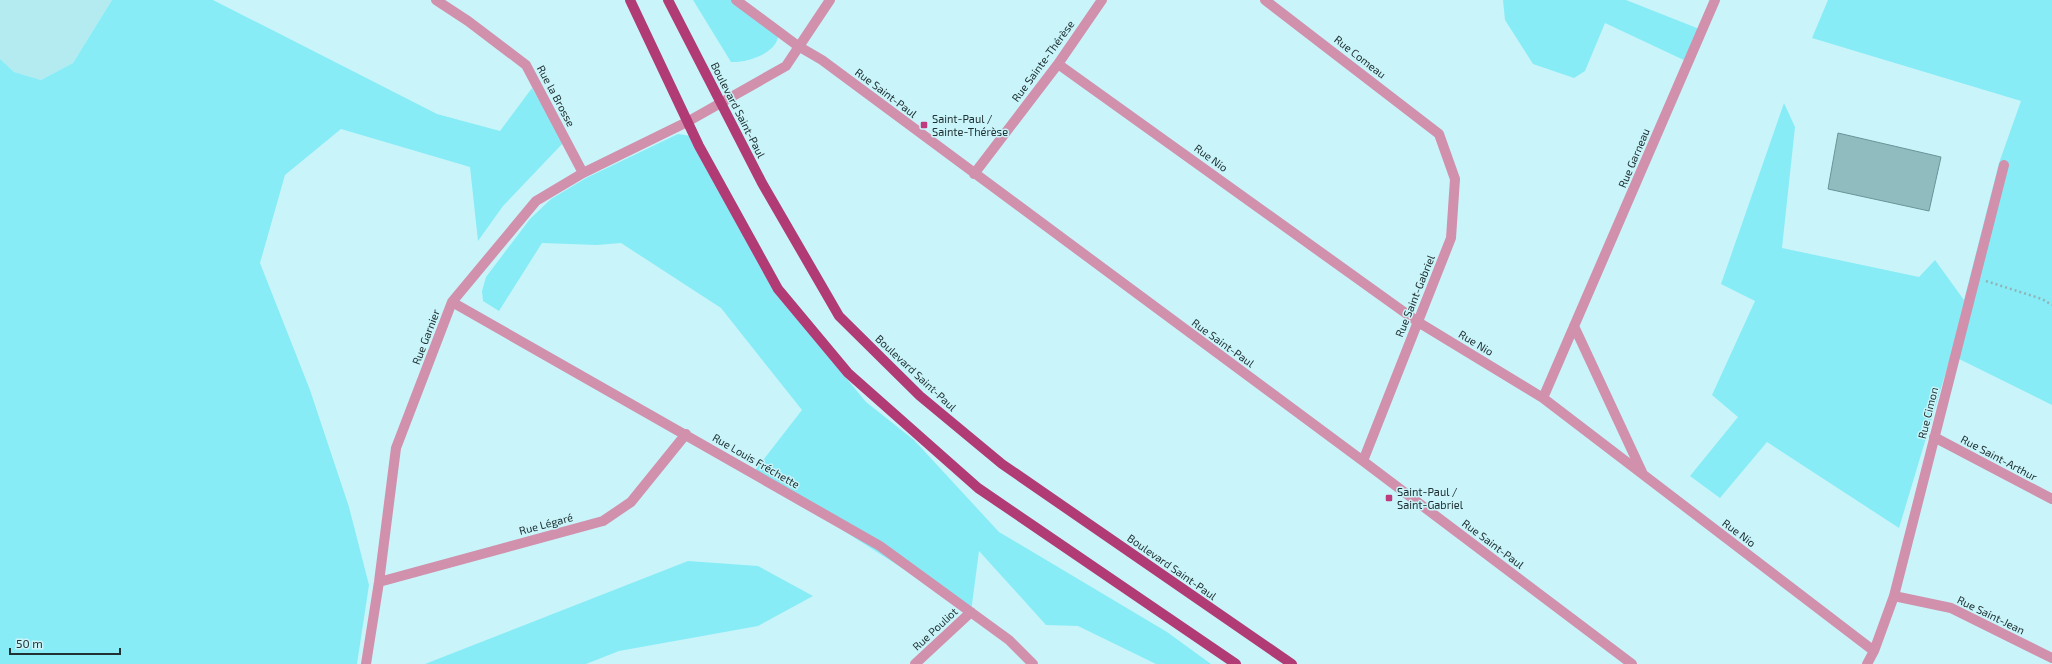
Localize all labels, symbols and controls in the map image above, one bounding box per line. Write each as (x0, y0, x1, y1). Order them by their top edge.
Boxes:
street label: Rue Sainte-Thérèse (1009, 17, 1077, 104)
street label: Rue Comeau (1332, 32, 1389, 81)
street label: Boulevard Saint-Paul (709, 60, 769, 161)
street label: Rue la Brosse (535, 63, 578, 129)
street label: Rue Saint-Paul (853, 65, 920, 120)
place label: Saint-Paul / Sainte-Thérèse (932, 112, 1008, 138)
marker: Saint-Paul / Sainte-Thérèse (919, 120, 929, 130)
street label: Rue Garneau (1615, 126, 1652, 190)
street label: Rue Nio (1192, 141, 1231, 174)
street label: Rue Saint-Gabriel (1392, 252, 1437, 339)
street label: Rue Garnier (409, 307, 442, 366)
street label: Rue Saint-Paul (1190, 316, 1258, 370)
street label: Rue Nio (1457, 327, 1496, 358)
street label: Boulevard Saint-Paul (873, 332, 960, 414)
street label: Rue Cimon (1915, 386, 1940, 440)
street label: Rue Louis Fréchette (710, 430, 802, 491)
street label: Rue Saint-Arthur (1959, 432, 2040, 483)
place label: Saint-Paul / Saint-Gabriel (1397, 485, 1464, 511)
marker: Saint-Paul / Saint-Gabriel (1384, 493, 1394, 503)
street label: Rue Légaré (517, 510, 574, 537)
street label: Rue Saint-Paul (1460, 516, 1527, 571)
street label: Rue Nio (1720, 516, 1758, 549)
street label: Boulevard Saint-Paul (1125, 531, 1220, 603)
street label: Rue Saint-Jean (1955, 593, 2027, 637)
street label: Rue Pouliot (909, 605, 960, 653)
scale bar (10, 630, 120, 656)
text: 50 m (16, 636, 43, 650)

